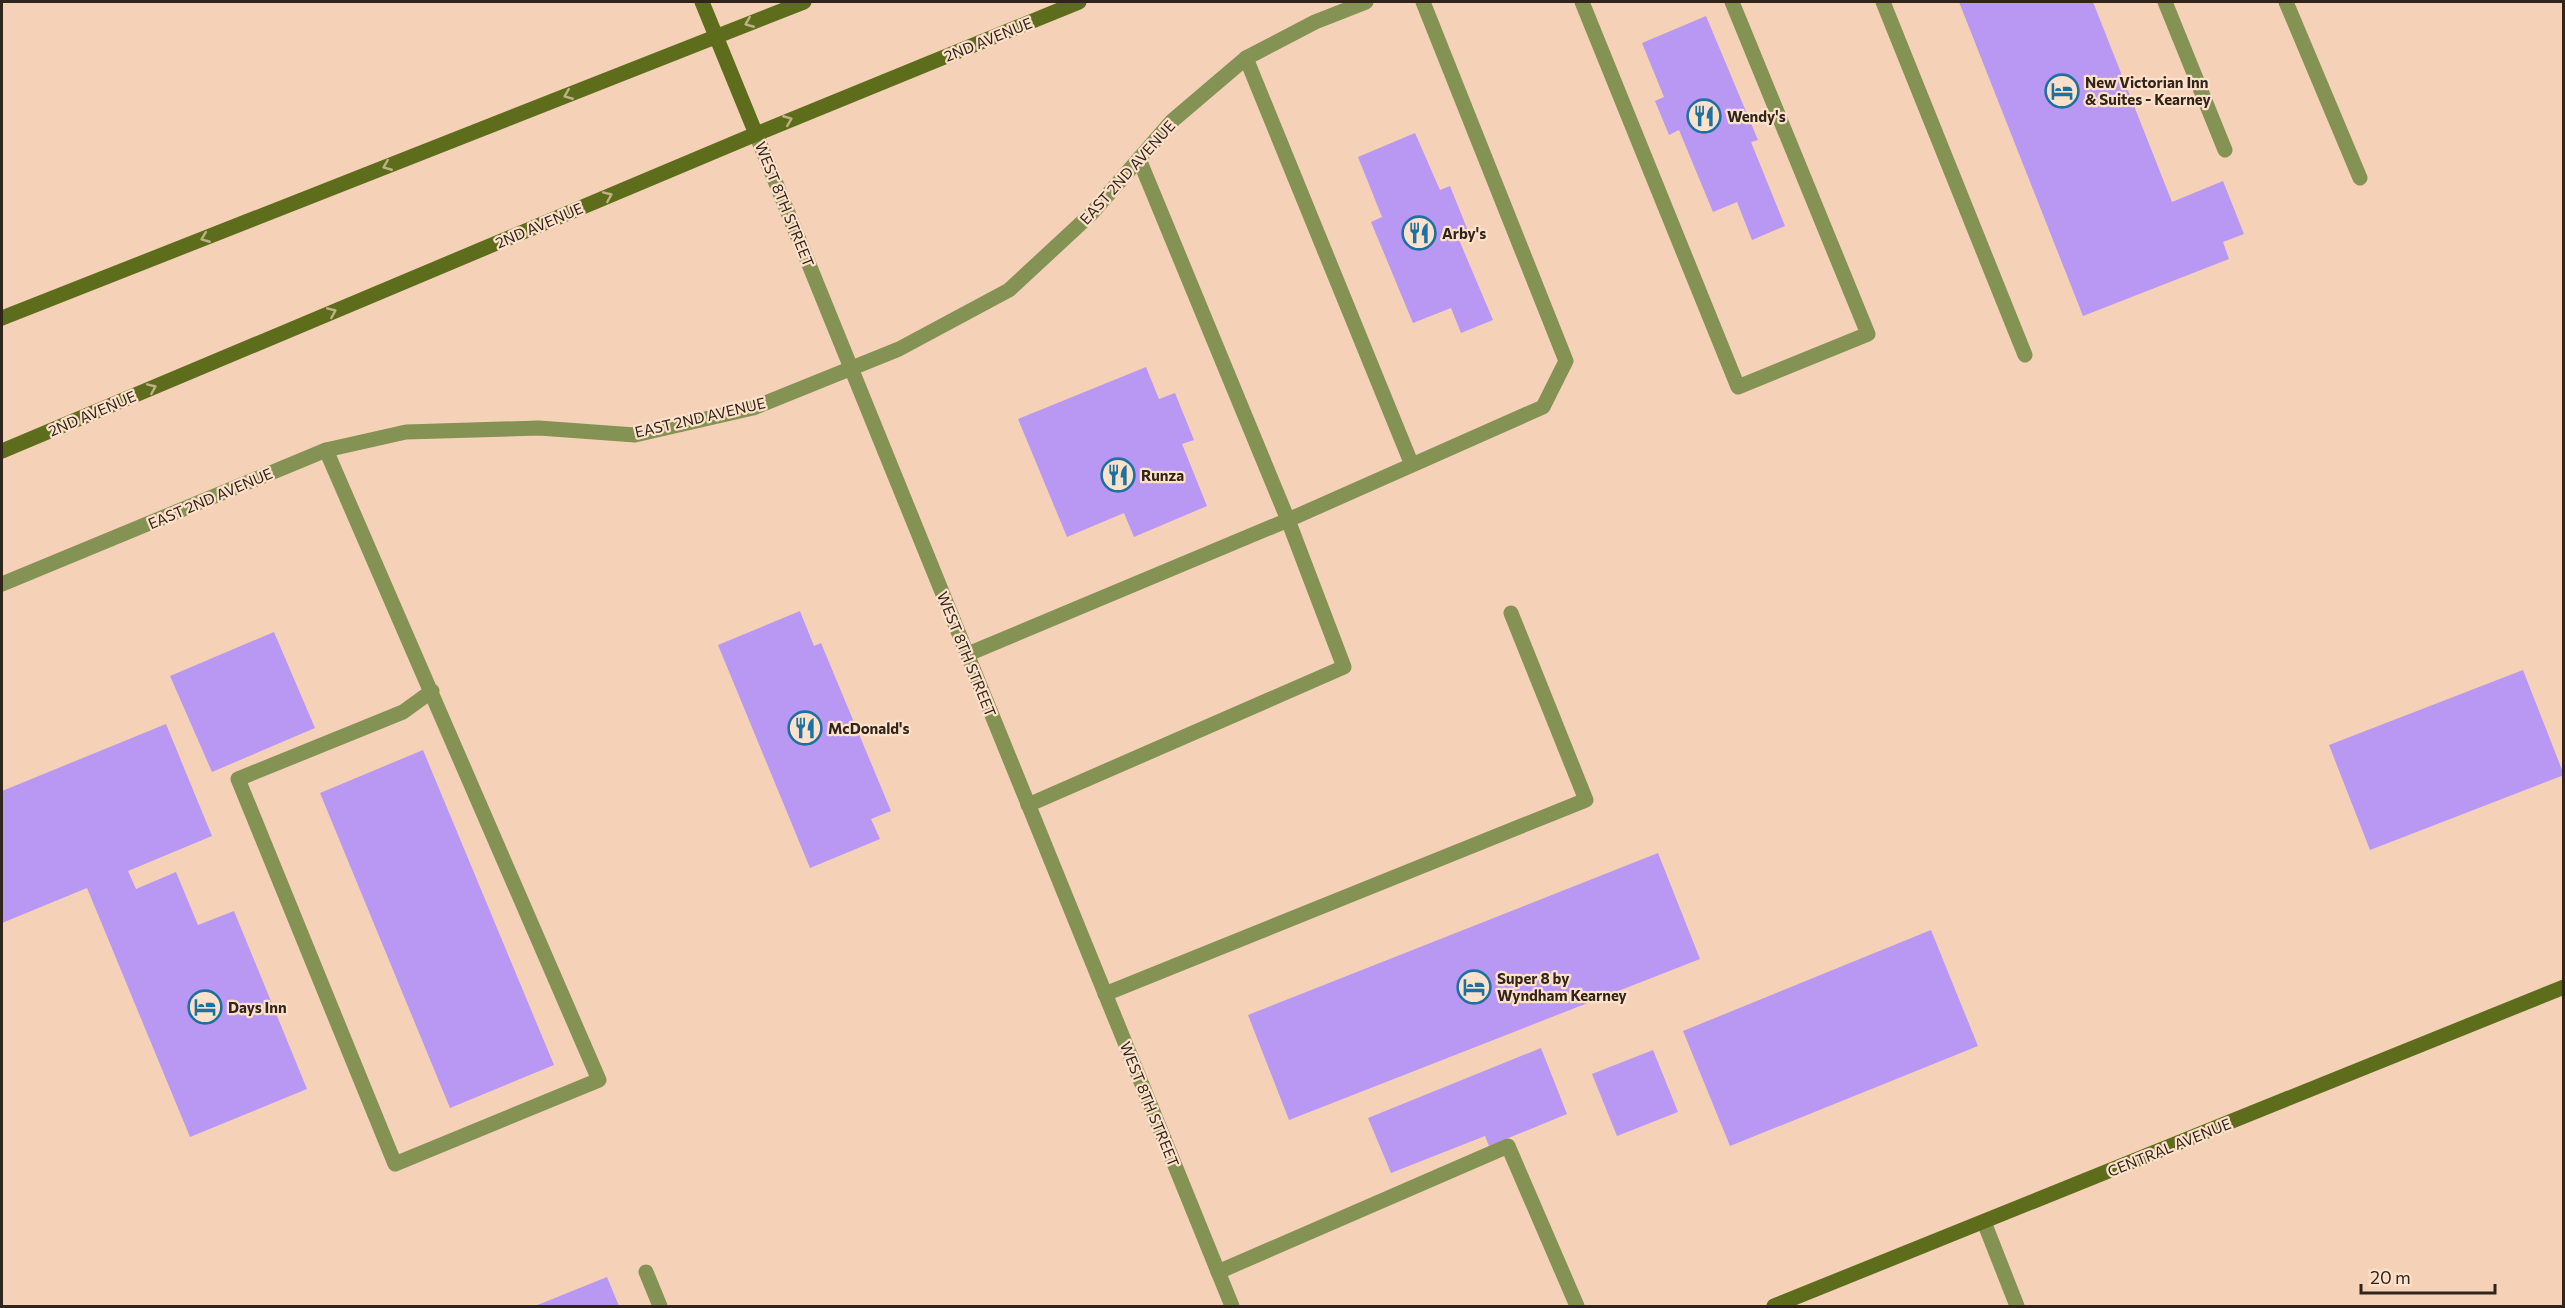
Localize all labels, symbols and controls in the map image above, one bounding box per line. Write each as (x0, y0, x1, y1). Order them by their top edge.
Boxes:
street label: 2ND AVENUE (941, 13, 1035, 65)
one-way arrow (745, 16, 756, 28)
hotel icon: New Victorian Inn & Suites - Kearney (2044, 73, 2080, 109)
place label: New Victorian Inn & Suites - Kearney (2085, 73, 2212, 108)
one-way arrow (563, 87, 574, 100)
restaurant icon: Wendy's (1686, 98, 1722, 134)
place label: Wendy's (1727, 107, 1786, 125)
one-way arrow (782, 115, 793, 127)
street label: EAST 2ND AVENUE (1076, 116, 1178, 228)
street label: WEST 8TH STREET (752, 139, 818, 270)
one-way arrow (382, 159, 393, 171)
one-way arrow (602, 191, 613, 203)
street label: 2ND AVENUE (493, 198, 585, 251)
restaurant icon: Arby's (1401, 215, 1437, 251)
place label: Arby's (1442, 224, 1486, 242)
one-way arrow (200, 230, 211, 243)
one-way arrow (326, 307, 337, 319)
one-way arrow (146, 383, 157, 395)
street label: 2ND AVENUE (46, 386, 138, 439)
street label: EAST 2ND AVENUE (633, 393, 767, 441)
restaurant icon: Runza (1100, 457, 1136, 493)
street label: EAST 2ND AVENUE (145, 464, 275, 532)
place label: Runza (1141, 466, 1184, 484)
street label: WEST 8TH STREET (934, 589, 1000, 720)
restaurant icon: McDonald's (787, 710, 823, 746)
place label: McDonald's (828, 719, 909, 737)
hotel icon: Super 8 by Wyndham Kearney (1456, 969, 1492, 1005)
place label: Super 8 by Wyndham Kearney (1497, 969, 1628, 1004)
hotel icon: Days Inn (187, 989, 223, 1025)
place label: Days Inn (228, 998, 287, 1016)
street label: WEST 8TH STREET (1117, 1039, 1183, 1170)
street label: CENTRAL AVENUE (2105, 1114, 2233, 1180)
scale bar (2361, 1257, 2494, 1295)
text: 20 m (2370, 1266, 2411, 1288)

